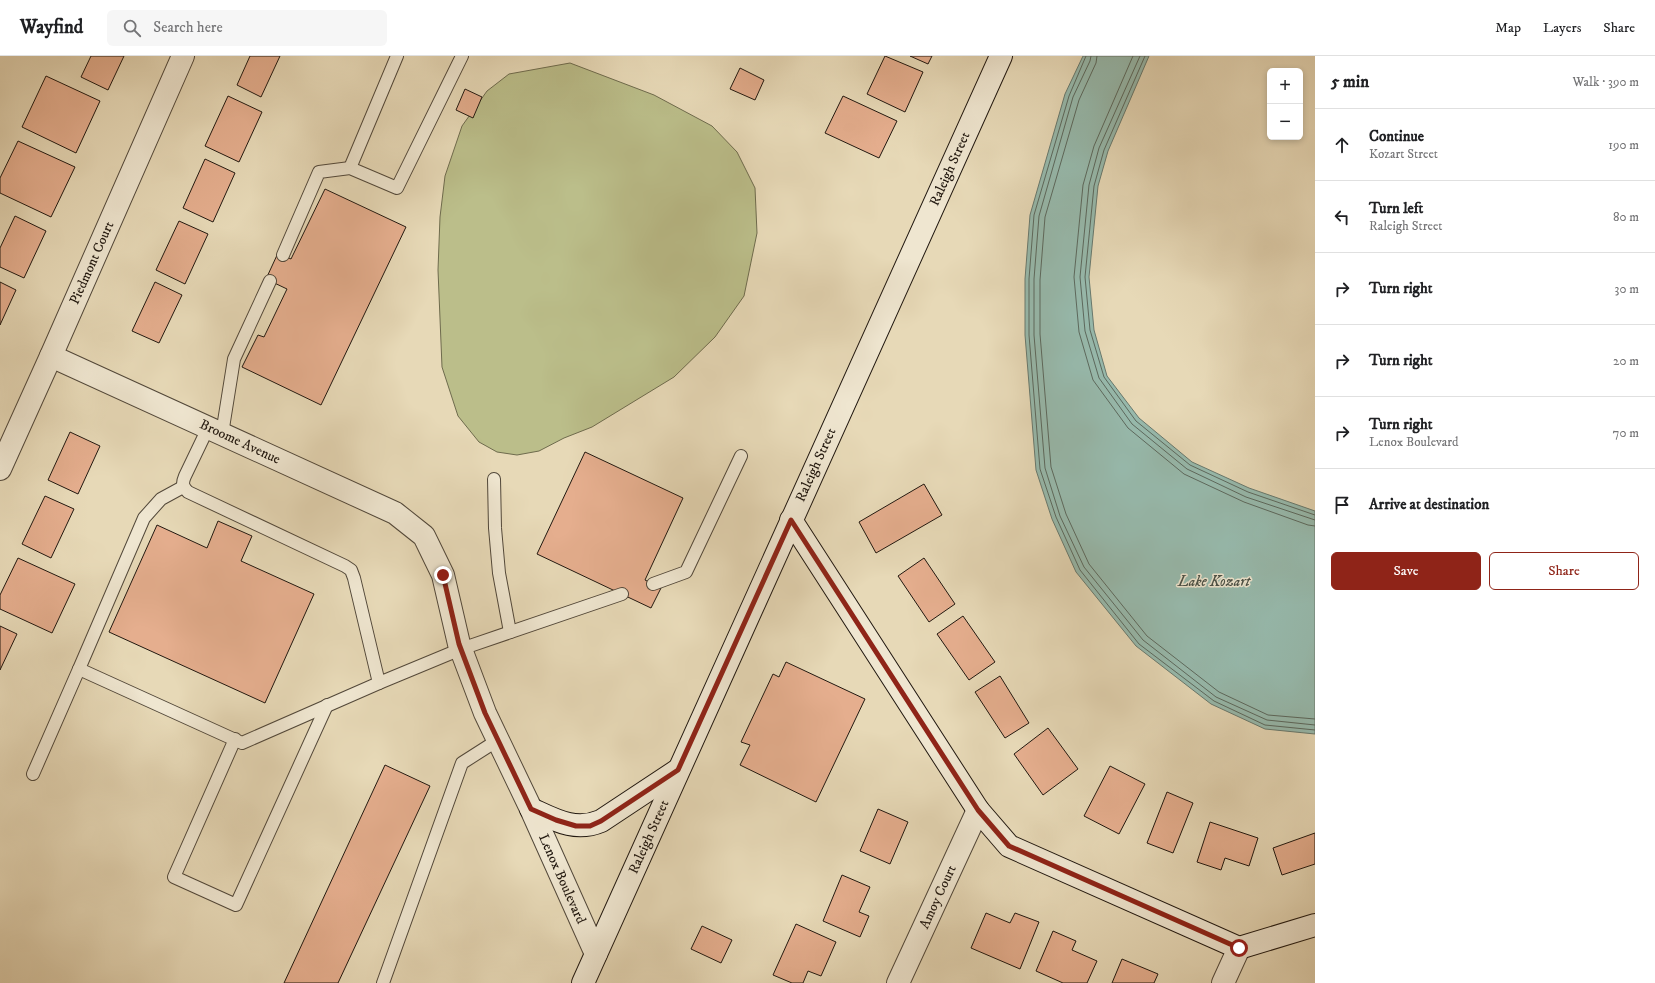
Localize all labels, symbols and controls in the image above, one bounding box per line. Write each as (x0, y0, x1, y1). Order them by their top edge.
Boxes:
search box (107, 10, 387, 46)
text: Wayfind (20, 16, 83, 39)
icon: search (121, 17, 143, 39)
text: Search here (153, 18, 223, 37)
text: Map (1495, 19, 1521, 37)
text: Layers (1543, 19, 1581, 37)
text: Share (1603, 19, 1635, 37)
map controls (1267, 68, 1303, 140)
button: + (1267, 68, 1303, 104)
text: 5 min (1331, 71, 1369, 93)
text: Walk · 390 m (1572, 74, 1639, 90)
button: − (1267, 104, 1303, 140)
text: Continue (1369, 127, 1424, 146)
street label: Raleigh Street (926, 129, 975, 209)
icon: ahead (1331, 134, 1353, 156)
text: 190 m (1608, 137, 1639, 153)
text: Kozart Street (1369, 146, 1438, 162)
text: Turn left (1369, 199, 1423, 218)
icon: left (1331, 206, 1353, 228)
text: 80 m (1613, 209, 1639, 225)
street label: Piedmont Court (66, 218, 119, 307)
text: Raleigh Street (1369, 218, 1442, 234)
icon: right (1331, 278, 1353, 300)
text: Turn right (1369, 279, 1432, 298)
text: 30 m (1615, 281, 1639, 297)
icon: right (1331, 350, 1353, 372)
text: Turn right (1369, 351, 1432, 370)
text: 20 m (1613, 353, 1639, 369)
street label: Broome Avenue (197, 415, 284, 469)
text: Turn right (1369, 415, 1432, 434)
icon: right (1331, 422, 1353, 444)
street label: Raleigh Street (792, 425, 841, 505)
text: 70 m (1613, 425, 1639, 441)
text: Lenox Boulevard (1369, 434, 1459, 450)
icon: arrive (1331, 494, 1353, 516)
text: Arrive at destination (1369, 495, 1489, 514)
button: Save (1331, 552, 1481, 590)
button: Share (1489, 552, 1639, 590)
route end (434, 566, 452, 584)
water label: Lake Kozart (1177, 572, 1252, 591)
street label: Raleigh Street (625, 797, 674, 877)
street label: Lenox Boulevard (534, 831, 590, 927)
street label: Amoy Court (915, 862, 961, 932)
route start (1230, 939, 1248, 957)

